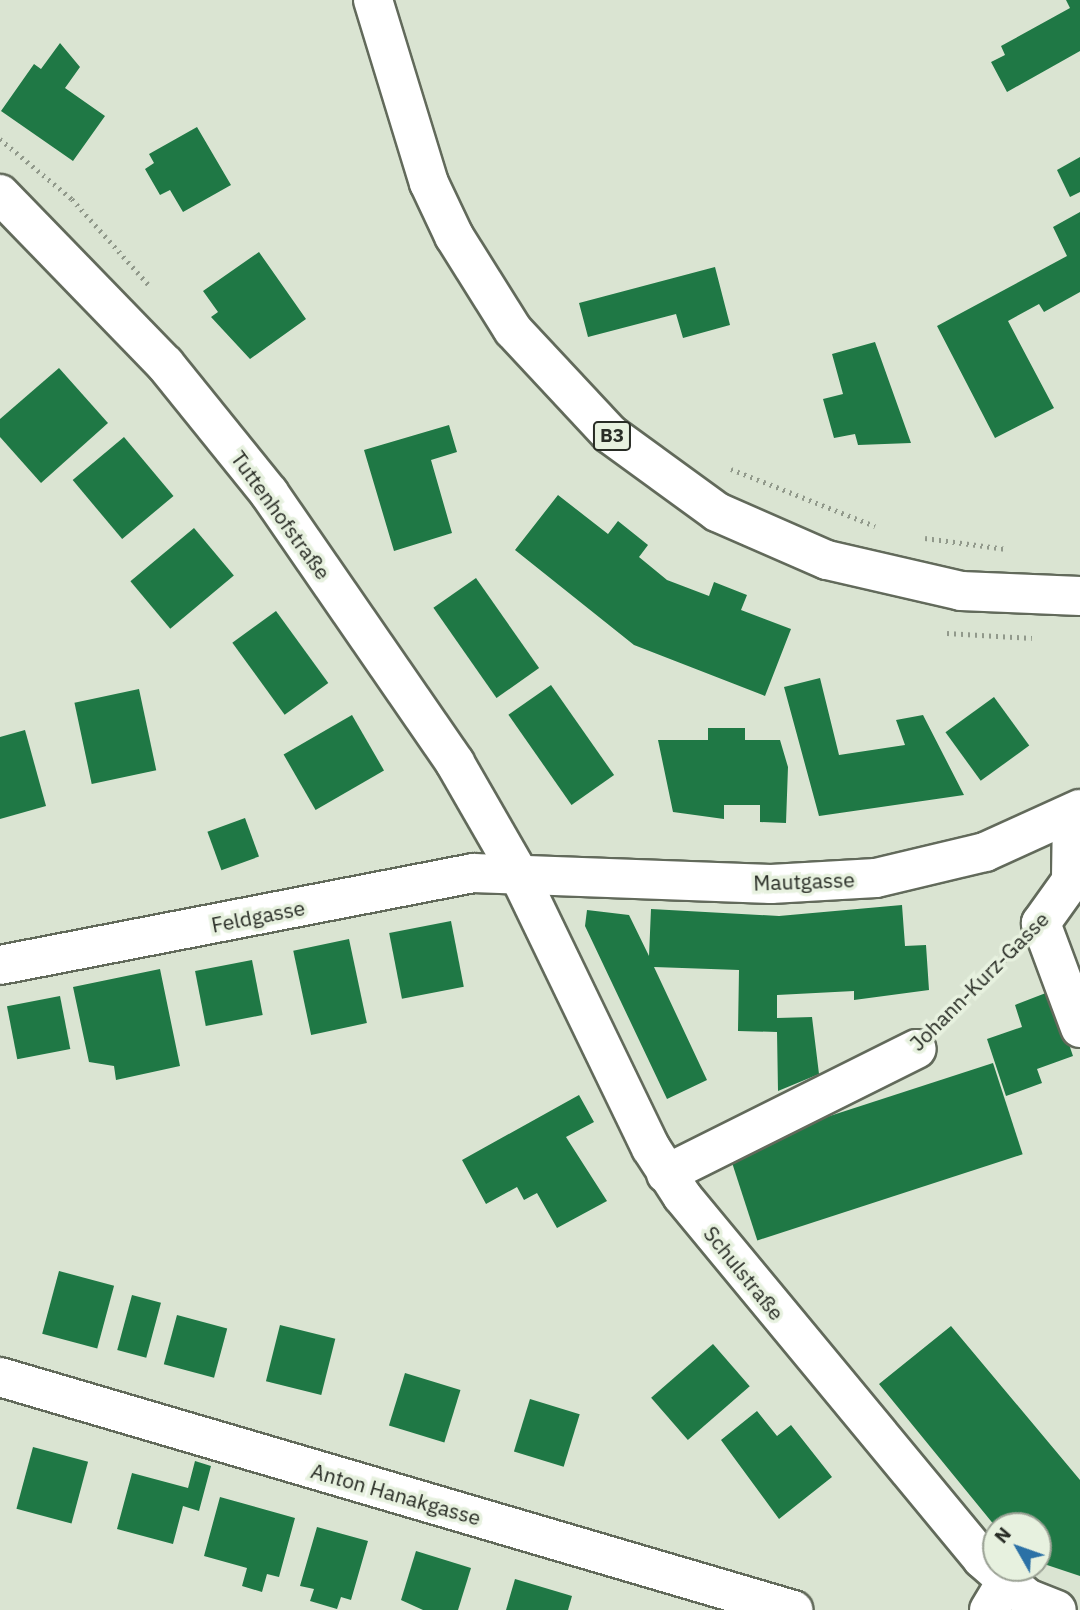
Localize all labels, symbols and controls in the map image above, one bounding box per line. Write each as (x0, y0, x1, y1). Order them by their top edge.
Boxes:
road number: B3 (593, 420, 631, 452)
street label: Tuttenhofstraße (226, 446, 336, 584)
street label: Mautgasse (753, 867, 855, 895)
street label: Feldgasse (209, 895, 307, 937)
street label: Johann-Kurz-Gasse (904, 906, 1054, 1056)
street label: Schulstraße (698, 1221, 790, 1325)
street label: Anton Hanakgasse (308, 1458, 484, 1530)
north arrow (982, 1512, 1052, 1582)
text: N (989, 1522, 1016, 1548)

